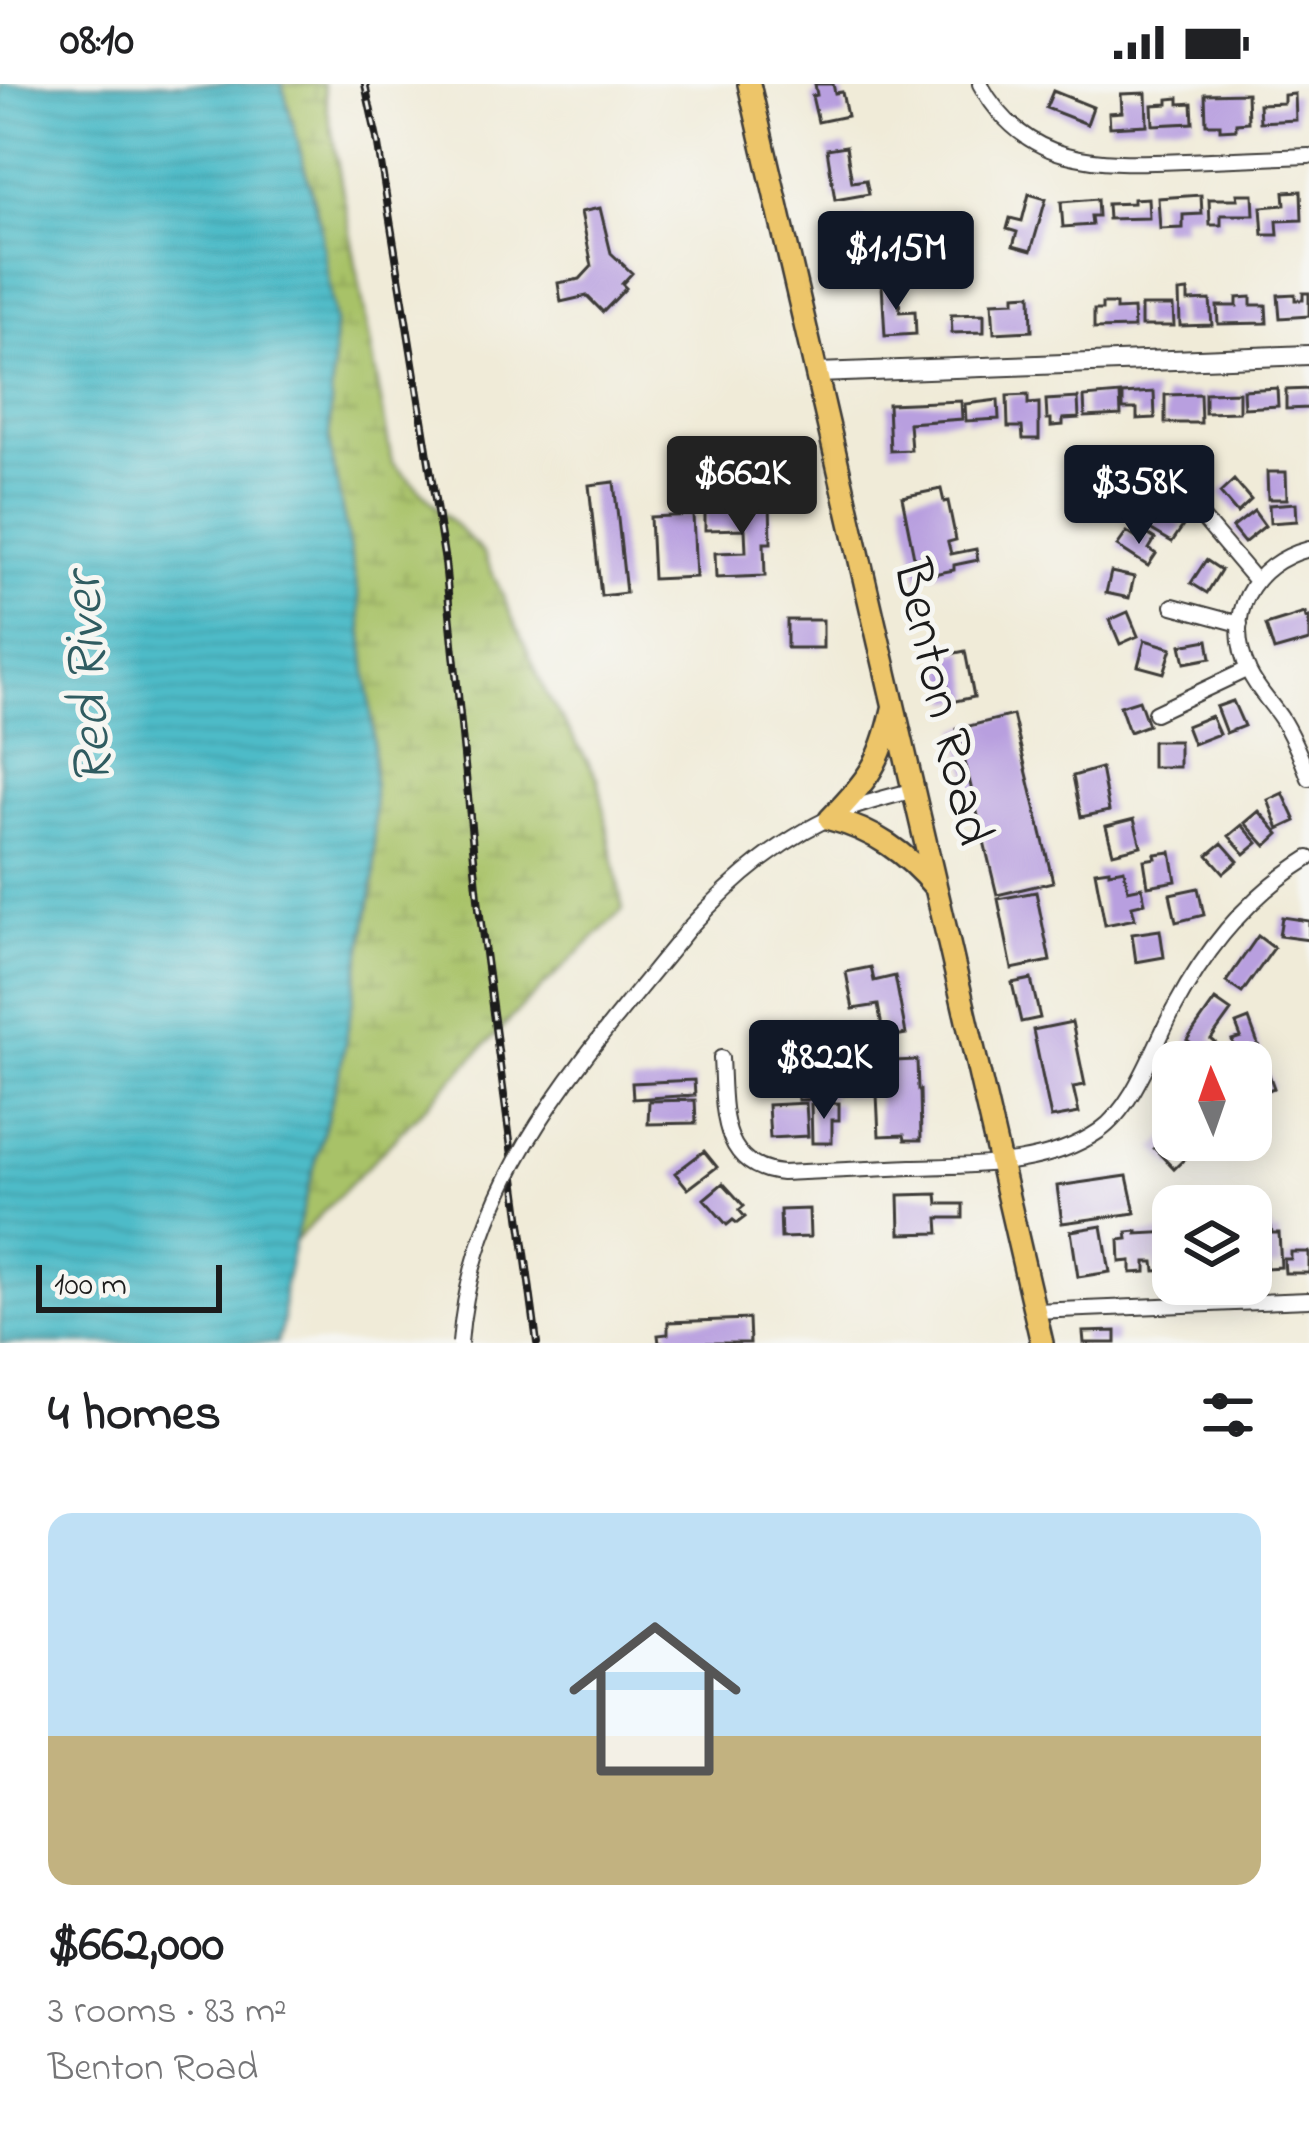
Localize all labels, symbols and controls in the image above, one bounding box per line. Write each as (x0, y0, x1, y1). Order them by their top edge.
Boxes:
text: 08:10 (60, 9, 134, 75)
pin: $1.15M (798, 211, 994, 313)
text: $1.15M (845, 221, 947, 278)
pin: $662K (658, 436, 826, 538)
pin: $358K (1055, 445, 1223, 547)
text: $662K (694, 446, 790, 503)
text: $358K (1091, 455, 1187, 512)
street label: Benton Road (869, 551, 1011, 854)
water label: Red River (44, 565, 138, 787)
pin: $822K (740, 1020, 908, 1122)
text: $822K (776, 1030, 872, 1087)
north arrow (1152, 1041, 1272, 1161)
map controls (1152, 1041, 1272, 1305)
button: layers (1152, 1185, 1272, 1305)
scale bar (36, 1259, 222, 1312)
text: 100 m (54, 1262, 127, 1310)
text: 4 homes (48, 1378, 221, 1453)
icon: filters (1195, 1382, 1261, 1448)
icon: home (547, 1591, 763, 1807)
text: $662,000 (48, 1909, 224, 1984)
text: 3 rooms · 83 m² (48, 1984, 287, 2041)
text: Benton Road (48, 2041, 258, 2098)

